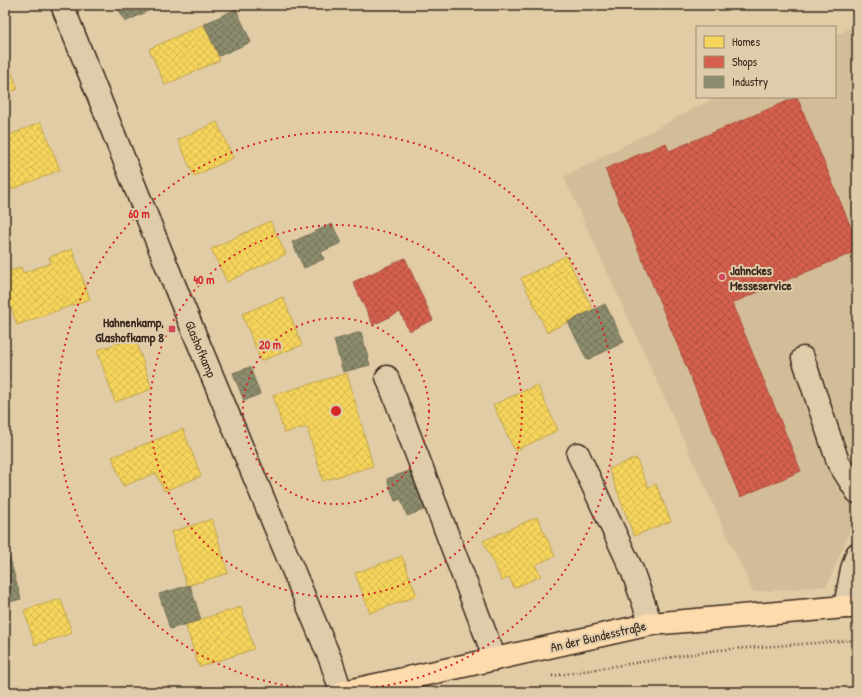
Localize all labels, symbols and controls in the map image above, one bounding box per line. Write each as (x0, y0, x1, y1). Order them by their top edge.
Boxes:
legend (696, 26, 836, 98)
text: Homes (732, 33, 760, 50)
text: Shops (732, 53, 758, 70)
text: Industry (732, 73, 768, 90)
text: 60 m (128, 205, 150, 222)
place label: Jahnckes Messeservice (730, 261, 792, 294)
text: 40 m (194, 271, 214, 288)
marker: Jahnckes Messeservice (717, 272, 727, 282)
place label: Hahnenkamp, Glashofkamp 8 (95, 313, 164, 347)
street label: Glashofkamp (181, 318, 221, 381)
marker: Hahnenkamp, Glashofkamp 8 (167, 324, 177, 334)
text: 20 m (259, 336, 281, 353)
centre of rings (329, 404, 343, 418)
street label: An der Bundesstraße (548, 616, 648, 656)

